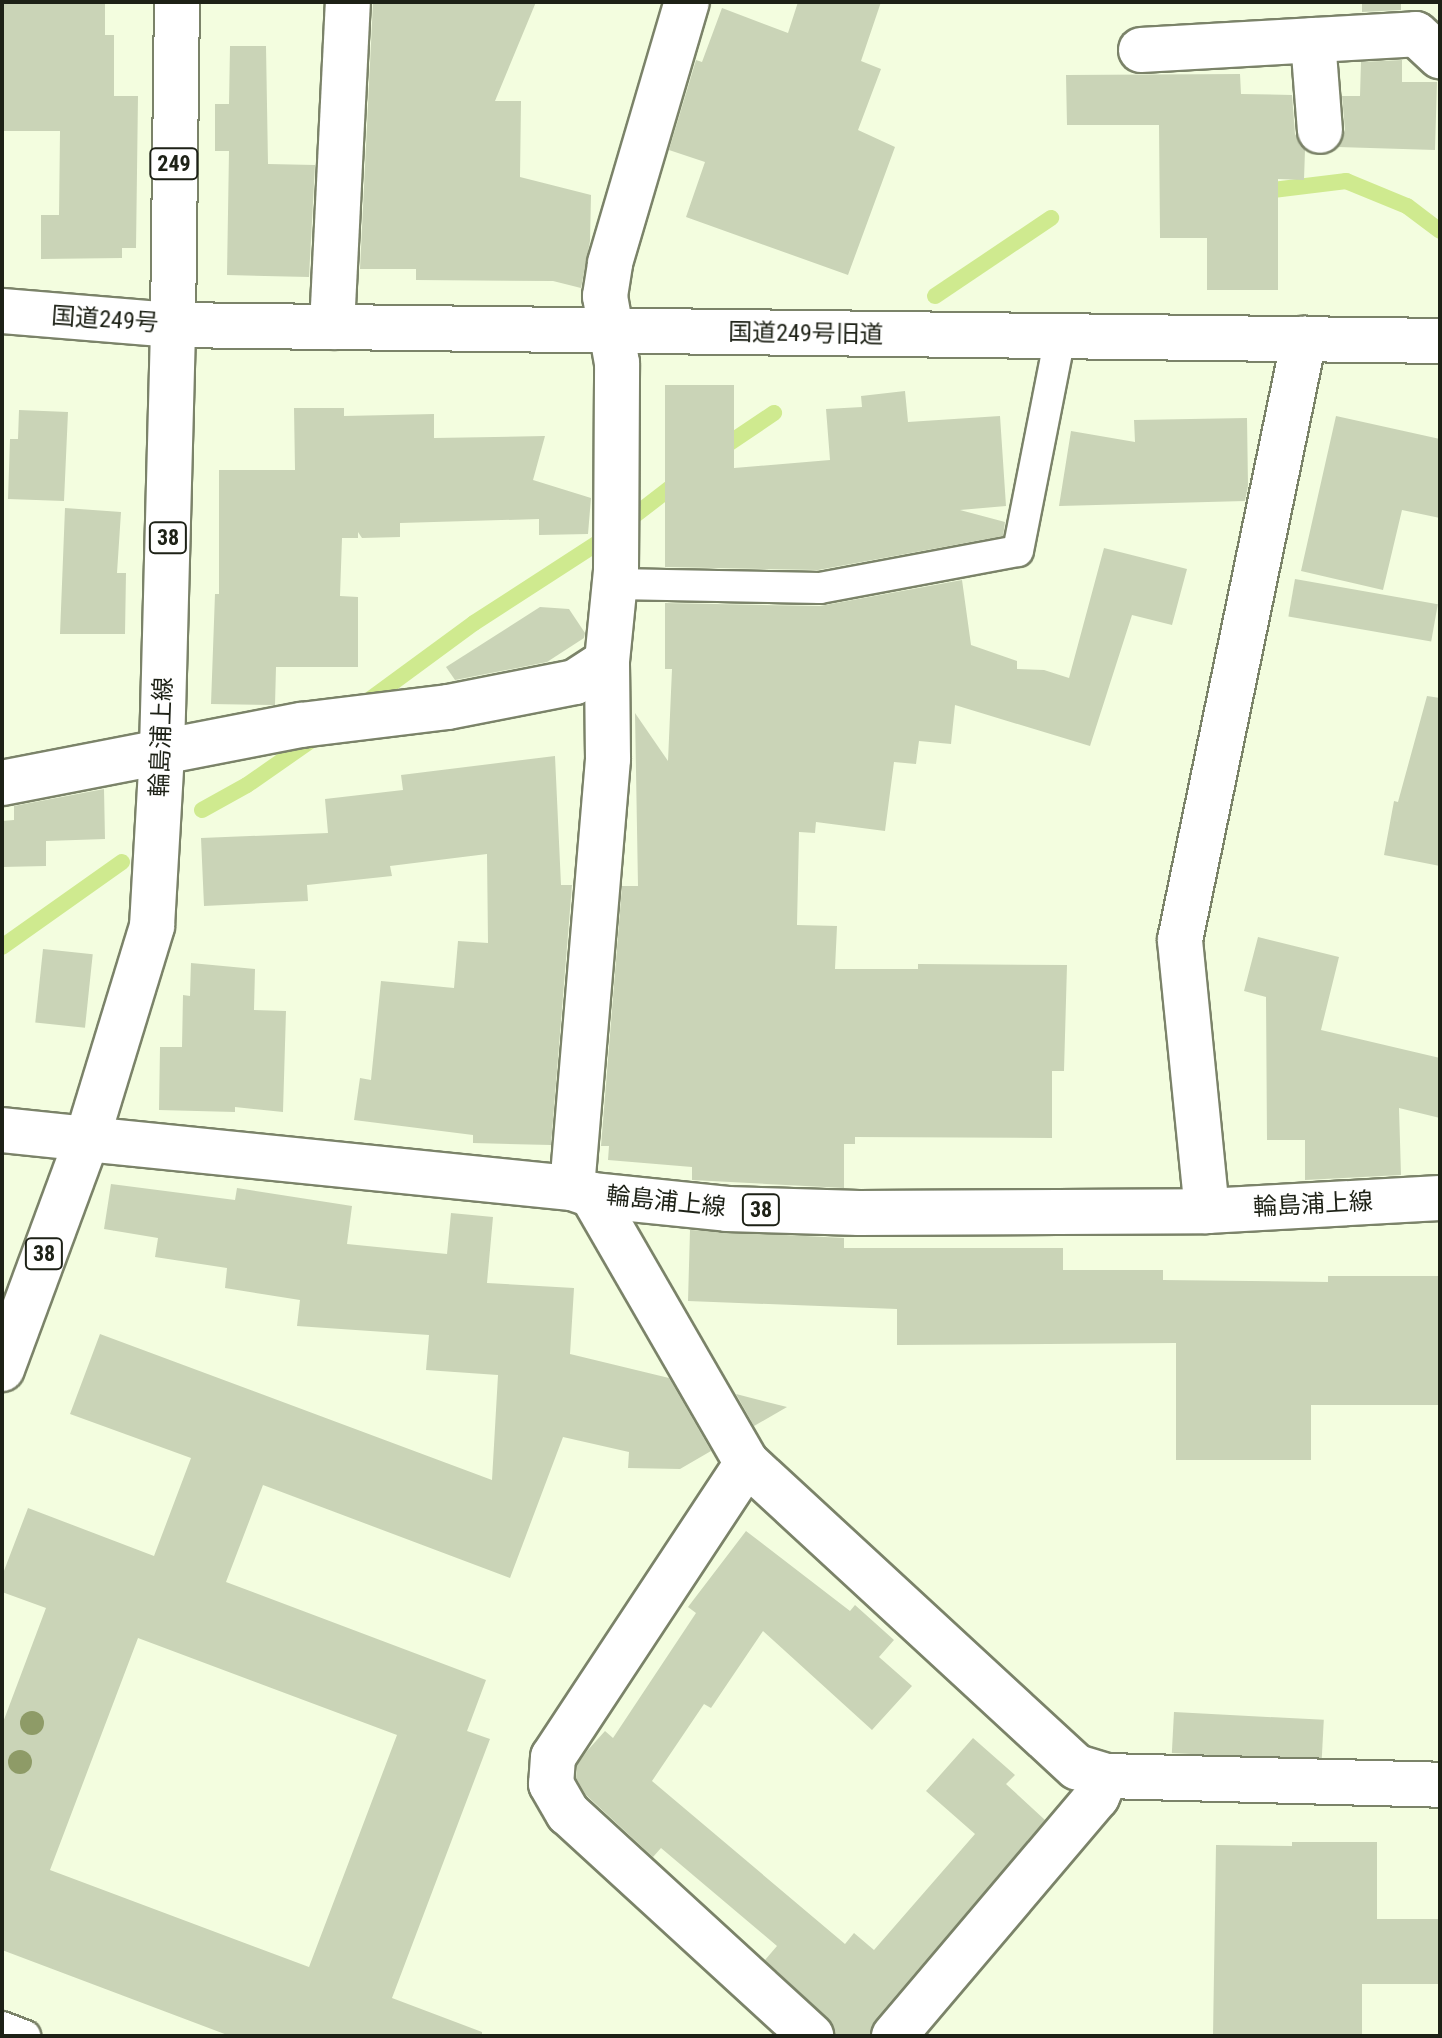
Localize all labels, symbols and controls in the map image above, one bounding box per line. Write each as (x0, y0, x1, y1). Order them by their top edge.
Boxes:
road number: 249 (148, 146, 200, 182)
street label: 国道249号 (50, 302, 160, 338)
street label: 国道249号旧道 (728, 318, 884, 350)
road number: 38 (148, 520, 188, 556)
street label: 輪島浦上線 (146, 677, 178, 797)
street label: 輪島浦上線 (605, 1181, 727, 1223)
street label: 輪島浦上線 (1252, 1187, 1374, 1223)
road number: 38 (741, 1192, 781, 1228)
road number: 38 (24, 1236, 64, 1272)

